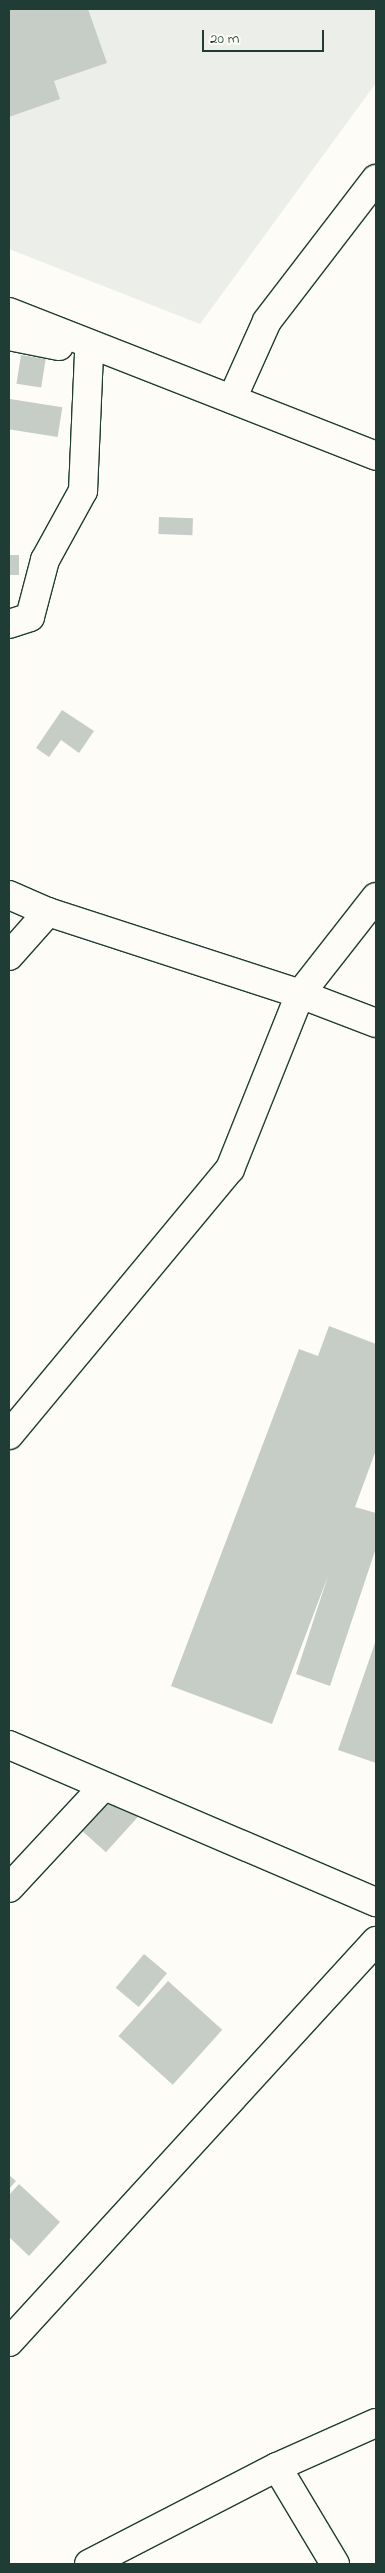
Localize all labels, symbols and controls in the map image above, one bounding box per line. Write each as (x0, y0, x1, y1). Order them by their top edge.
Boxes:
scale bar (205, 20, 328, 52)
text: 20 m (210, 28, 239, 50)

